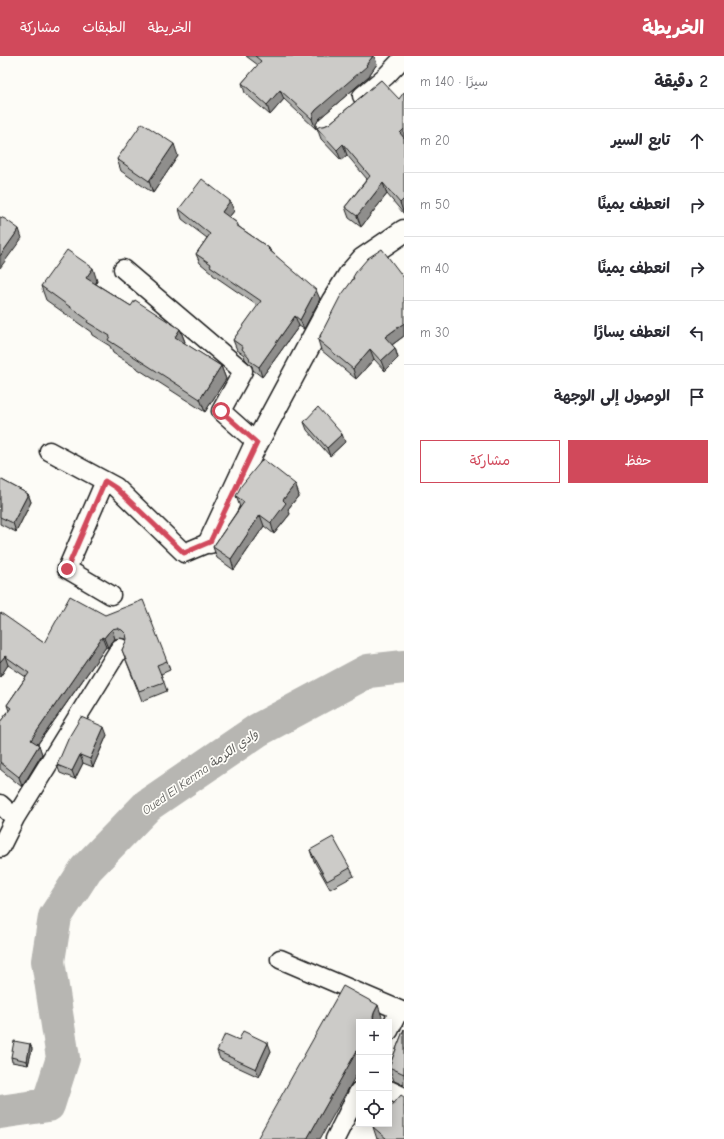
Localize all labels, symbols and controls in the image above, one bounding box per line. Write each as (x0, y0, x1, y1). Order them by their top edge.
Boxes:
text: الخريطة (642, 17, 704, 39)
text: مشاركة (20, 19, 60, 36)
text: الطبقات (82, 19, 126, 36)
text: الخريطة (148, 19, 191, 36)
text: 2 دقيقة (654, 72, 708, 91)
text: سيرًا · 140 m (420, 74, 488, 89)
icon: ahead (686, 130, 708, 152)
text: تابع السير (611, 131, 670, 149)
text: 20 m (420, 133, 450, 148)
icon: right (686, 194, 708, 216)
text: انعطف يمينًا (598, 195, 670, 213)
text: 50 m (420, 197, 450, 212)
icon: right (686, 258, 708, 280)
text: انعطف يمينًا (598, 259, 670, 277)
text: 40 m (420, 261, 449, 276)
icon: left (686, 322, 708, 344)
text: انعطف يسارًا (594, 323, 670, 341)
text: 30 m (420, 325, 450, 340)
icon: arrive (686, 386, 708, 408)
text: الوصول إلى الوجهة (554, 387, 670, 405)
route start (212, 402, 230, 420)
button: مشاركة (420, 440, 560, 483)
button: حفظ (568, 440, 708, 483)
route end (58, 560, 76, 578)
water label: Oued El Kerma وادي الكرمة (139, 726, 262, 819)
map controls (356, 1019, 392, 1127)
button: + (356, 1019, 392, 1055)
button: − (356, 1055, 392, 1091)
button: locate (356, 1091, 392, 1127)

